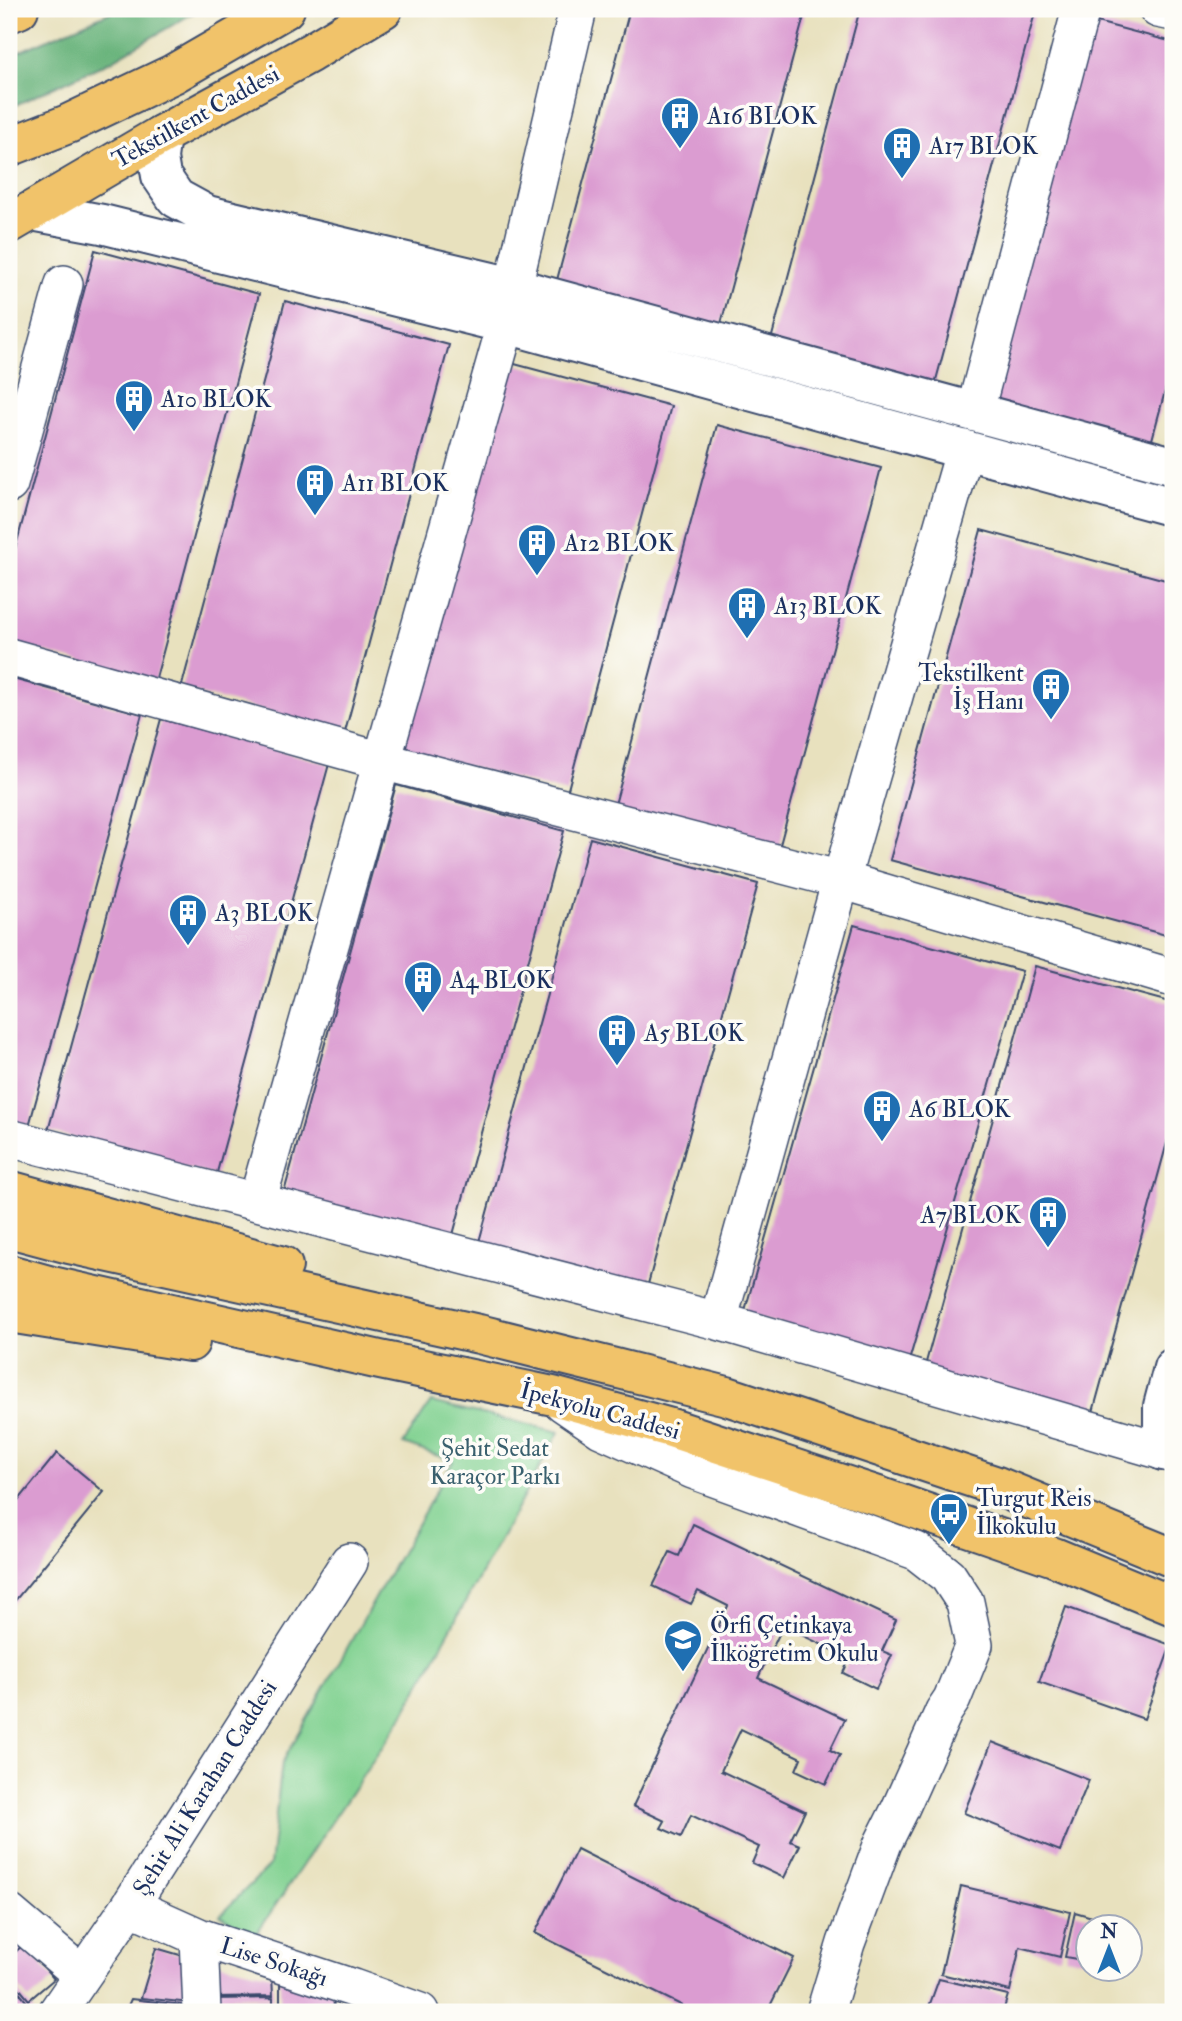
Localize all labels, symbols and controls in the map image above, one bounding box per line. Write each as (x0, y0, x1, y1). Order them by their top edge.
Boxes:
street label: Tekstilkent Caddesi (107, 58, 285, 176)
building icon: A16 BLOK (659, 95, 701, 150)
place label: A16 BLOK (706, 101, 817, 132)
building icon: A17 BLOK (881, 125, 923, 180)
place label: A17 BLOK (928, 131, 1038, 162)
building icon: A10 BLOK (113, 378, 155, 433)
place label: A10 BLOK (160, 384, 271, 415)
building icon: A11 BLOK (294, 462, 336, 517)
place label: A11 BLOK (341, 468, 449, 499)
building icon: A12 BLOK (516, 522, 558, 577)
place label: A12 BLOK (563, 528, 674, 559)
building icon: A13 BLOK (726, 585, 768, 640)
place label: A13 BLOK (773, 591, 881, 622)
place label: Tekstilkent İş Hanı (918, 658, 1024, 717)
building icon: Tekstilkent İş Hanı (1030, 666, 1072, 721)
building icon: A3 BLOK (167, 892, 209, 947)
place label: A3 BLOK (214, 898, 314, 929)
building icon: A4 BLOK (402, 959, 444, 1014)
place label: A4 BLOK (449, 965, 553, 996)
building icon: A5 BLOK (596, 1012, 638, 1067)
place label: A5 BLOK (643, 1018, 744, 1049)
building icon: A6 BLOK (861, 1088, 903, 1143)
place label: A6 BLOK (908, 1094, 1011, 1125)
building icon: A7 BLOK (1027, 1194, 1069, 1249)
place label: A7 BLOK (920, 1200, 1021, 1231)
street label: İpekyolu Caddesi (517, 1374, 684, 1447)
park label: Şehit Sedat Karaçor Parkı (430, 1433, 560, 1492)
place label: Turgut Reis İlkokulu (976, 1483, 1091, 1542)
bus stop icon: Turgut Reis İlkokulu (928, 1491, 970, 1546)
place label: Örfi Çetinkaya İlköğretim Okulu (710, 1610, 879, 1669)
school or university icon: Örfi Çetinkaya İlköğretim Okulu (662, 1618, 704, 1673)
street label: Şehit Ali Karahan Caddesi (126, 1674, 284, 1902)
north arrow (1074, 1912, 1144, 1982)
text: N (1099, 1920, 1118, 1944)
street label: Lise Sokağı (216, 1930, 332, 1994)

